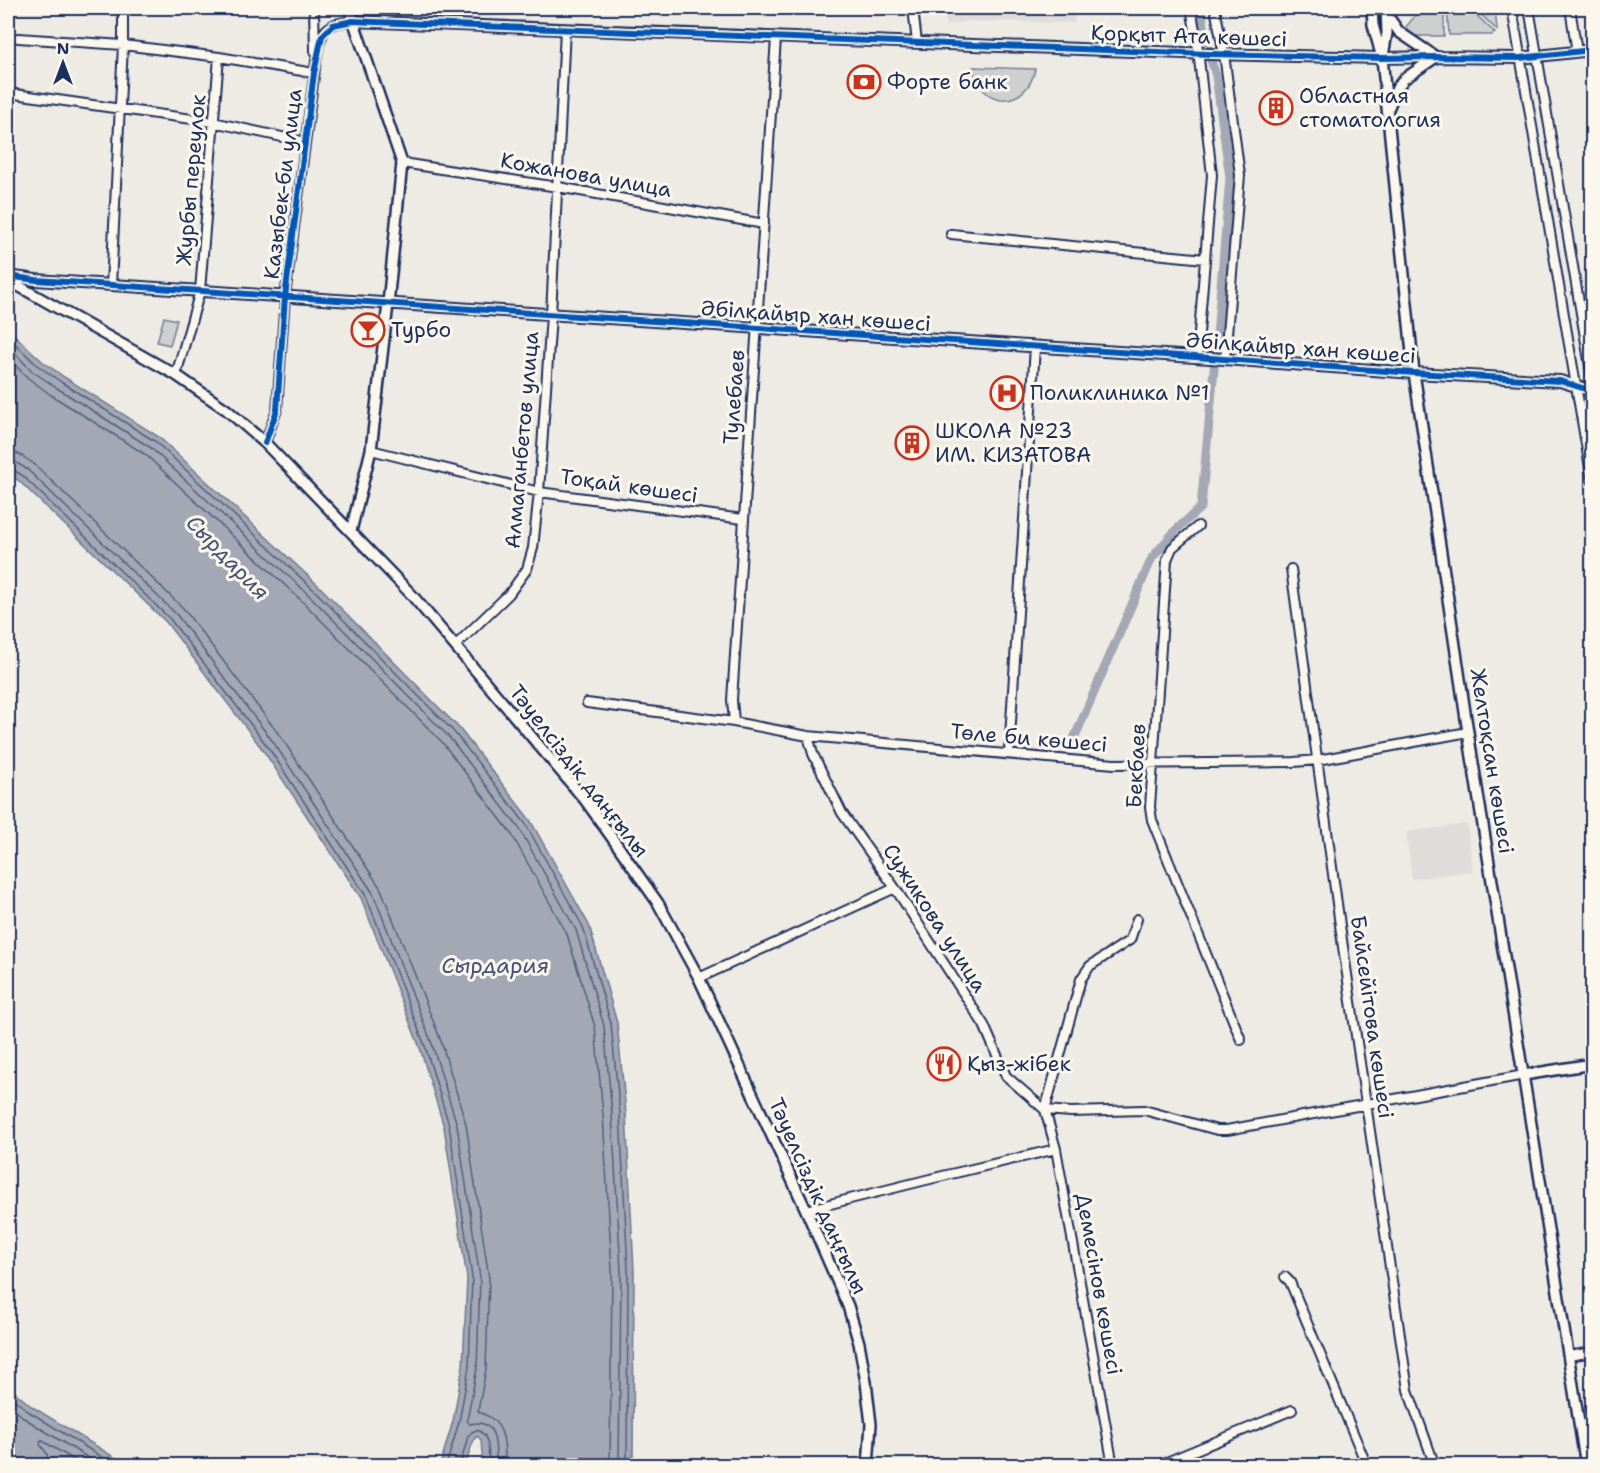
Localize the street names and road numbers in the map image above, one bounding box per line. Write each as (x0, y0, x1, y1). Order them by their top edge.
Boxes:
street label: Қорқыт Ата көшесі (1090, 19, 1288, 53)
street label: Казыбек-би улица (257, 87, 309, 281)
street label: Журбы переулок (170, 93, 212, 267)
street label: Кожанова улица (498, 146, 674, 204)
street label: Әбілқайыр хан көшесі (700, 294, 932, 338)
street label: Әбілқайыр хан көшесі (1185, 326, 1417, 370)
street label: Алмаганбетов улица (499, 330, 545, 550)
street label: Тулебаев (717, 349, 751, 445)
street label: Тоқай көшесі (558, 462, 700, 510)
street label: Желтоқсан көшесі (1464, 666, 1520, 856)
street label: Тәуелсіздік даңғылы (503, 679, 655, 863)
street label: Төле би көшесі (949, 717, 1109, 759)
street label: Бекбаев (1120, 723, 1152, 809)
street label: Сужикова улица (876, 838, 994, 998)
street label: Байсейітова көшесі (1344, 914, 1400, 1120)
street label: Тәуелсіздік даңғылы (762, 1093, 874, 1299)
street label: Демесінов көшесі (1069, 1191, 1129, 1377)

